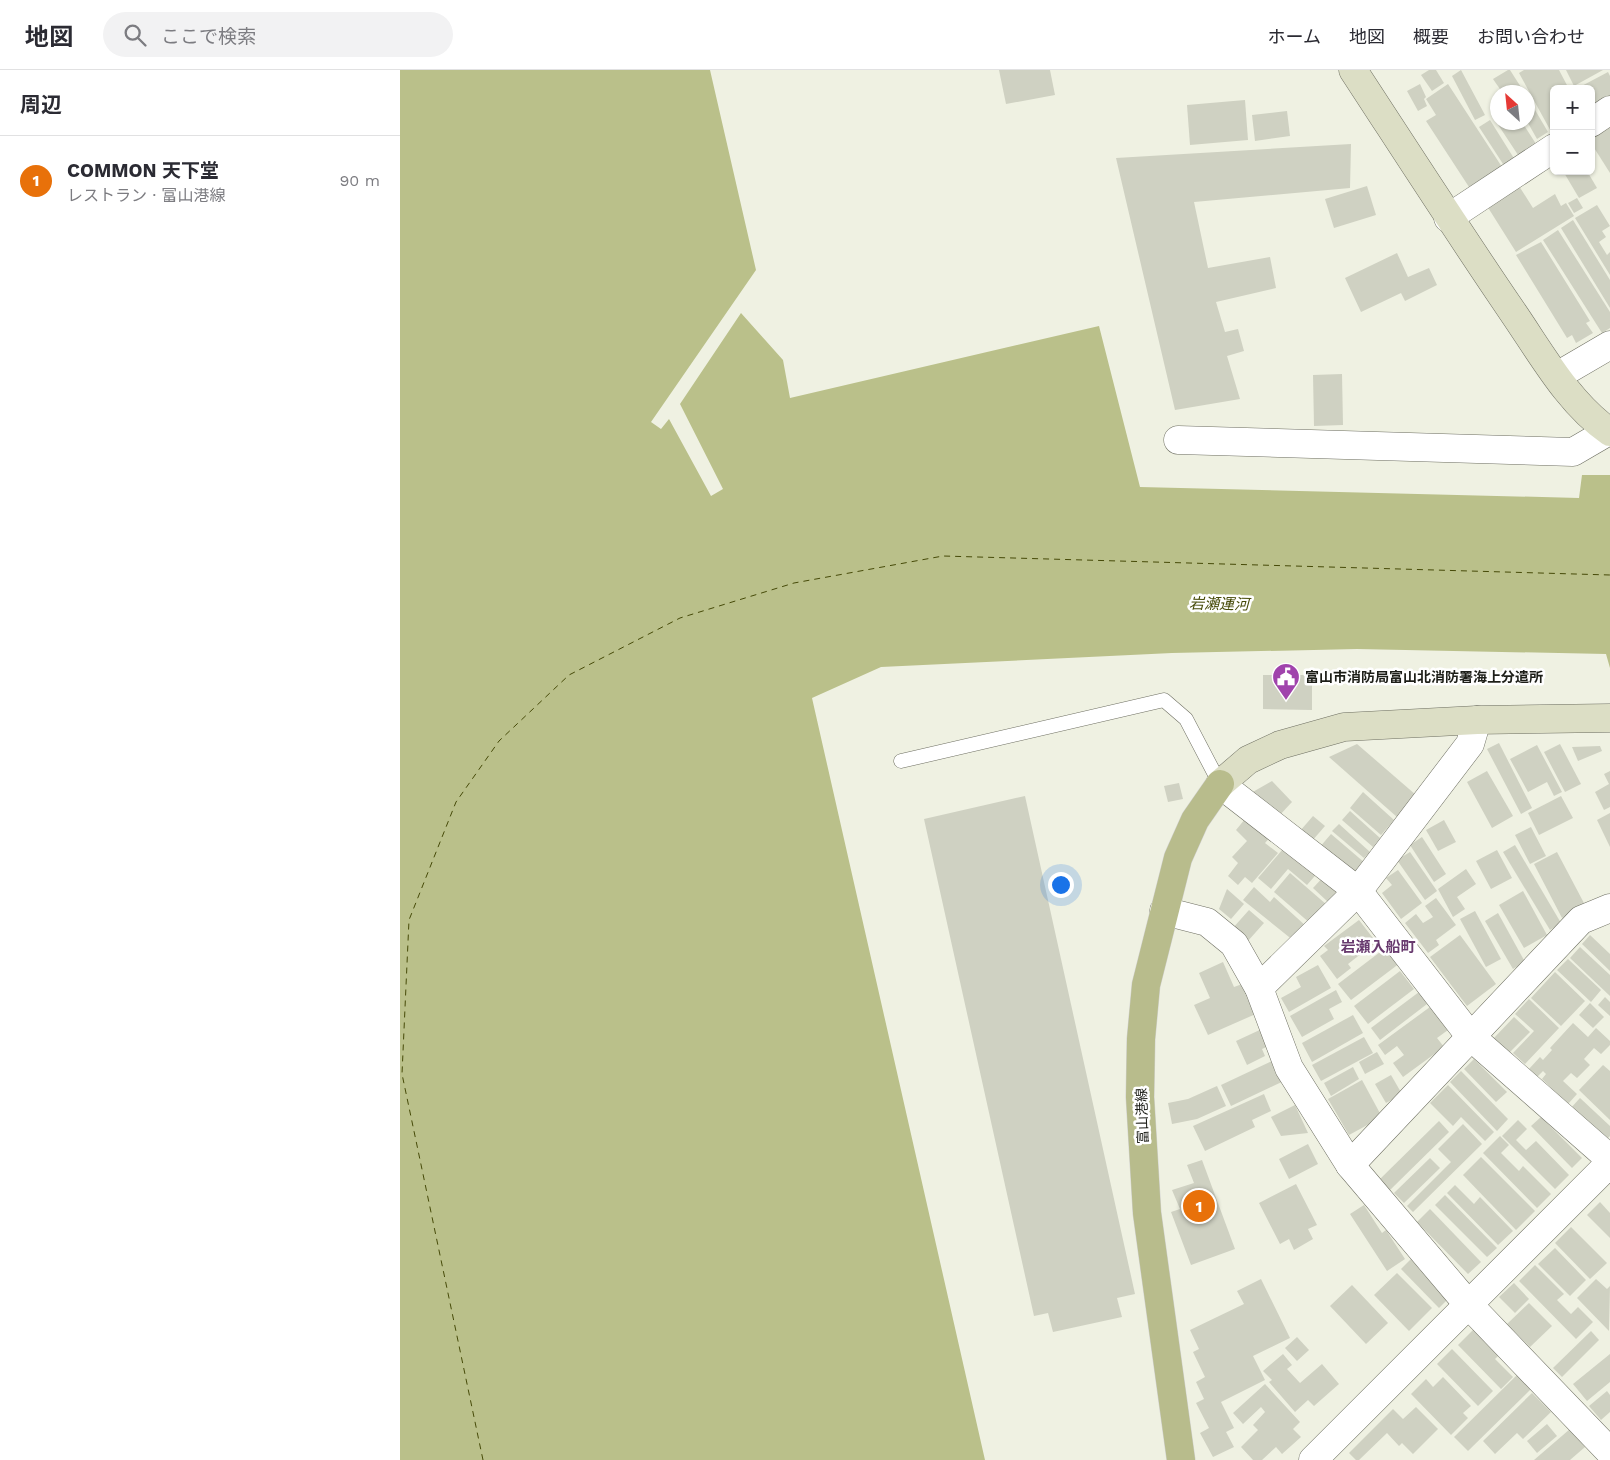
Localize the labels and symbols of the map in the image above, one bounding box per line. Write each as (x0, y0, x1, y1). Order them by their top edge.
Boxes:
north arrow (1490, 85, 1535, 130)
water label: 岩瀬運河 (1189, 594, 1252, 614)
public building icon: 富山市消防局富山北消防署海上分遣所 (1271, 662, 1301, 701)
place label: 富山市消防局富山北消防署海上分遣所 (1305, 669, 1543, 685)
your location (1048, 872, 1074, 898)
district label: 岩瀬入船町 (1340, 938, 1416, 956)
street label: 富山港線 (1133, 1088, 1151, 1144)
pin: 1 (1183, 1187, 1215, 1225)

